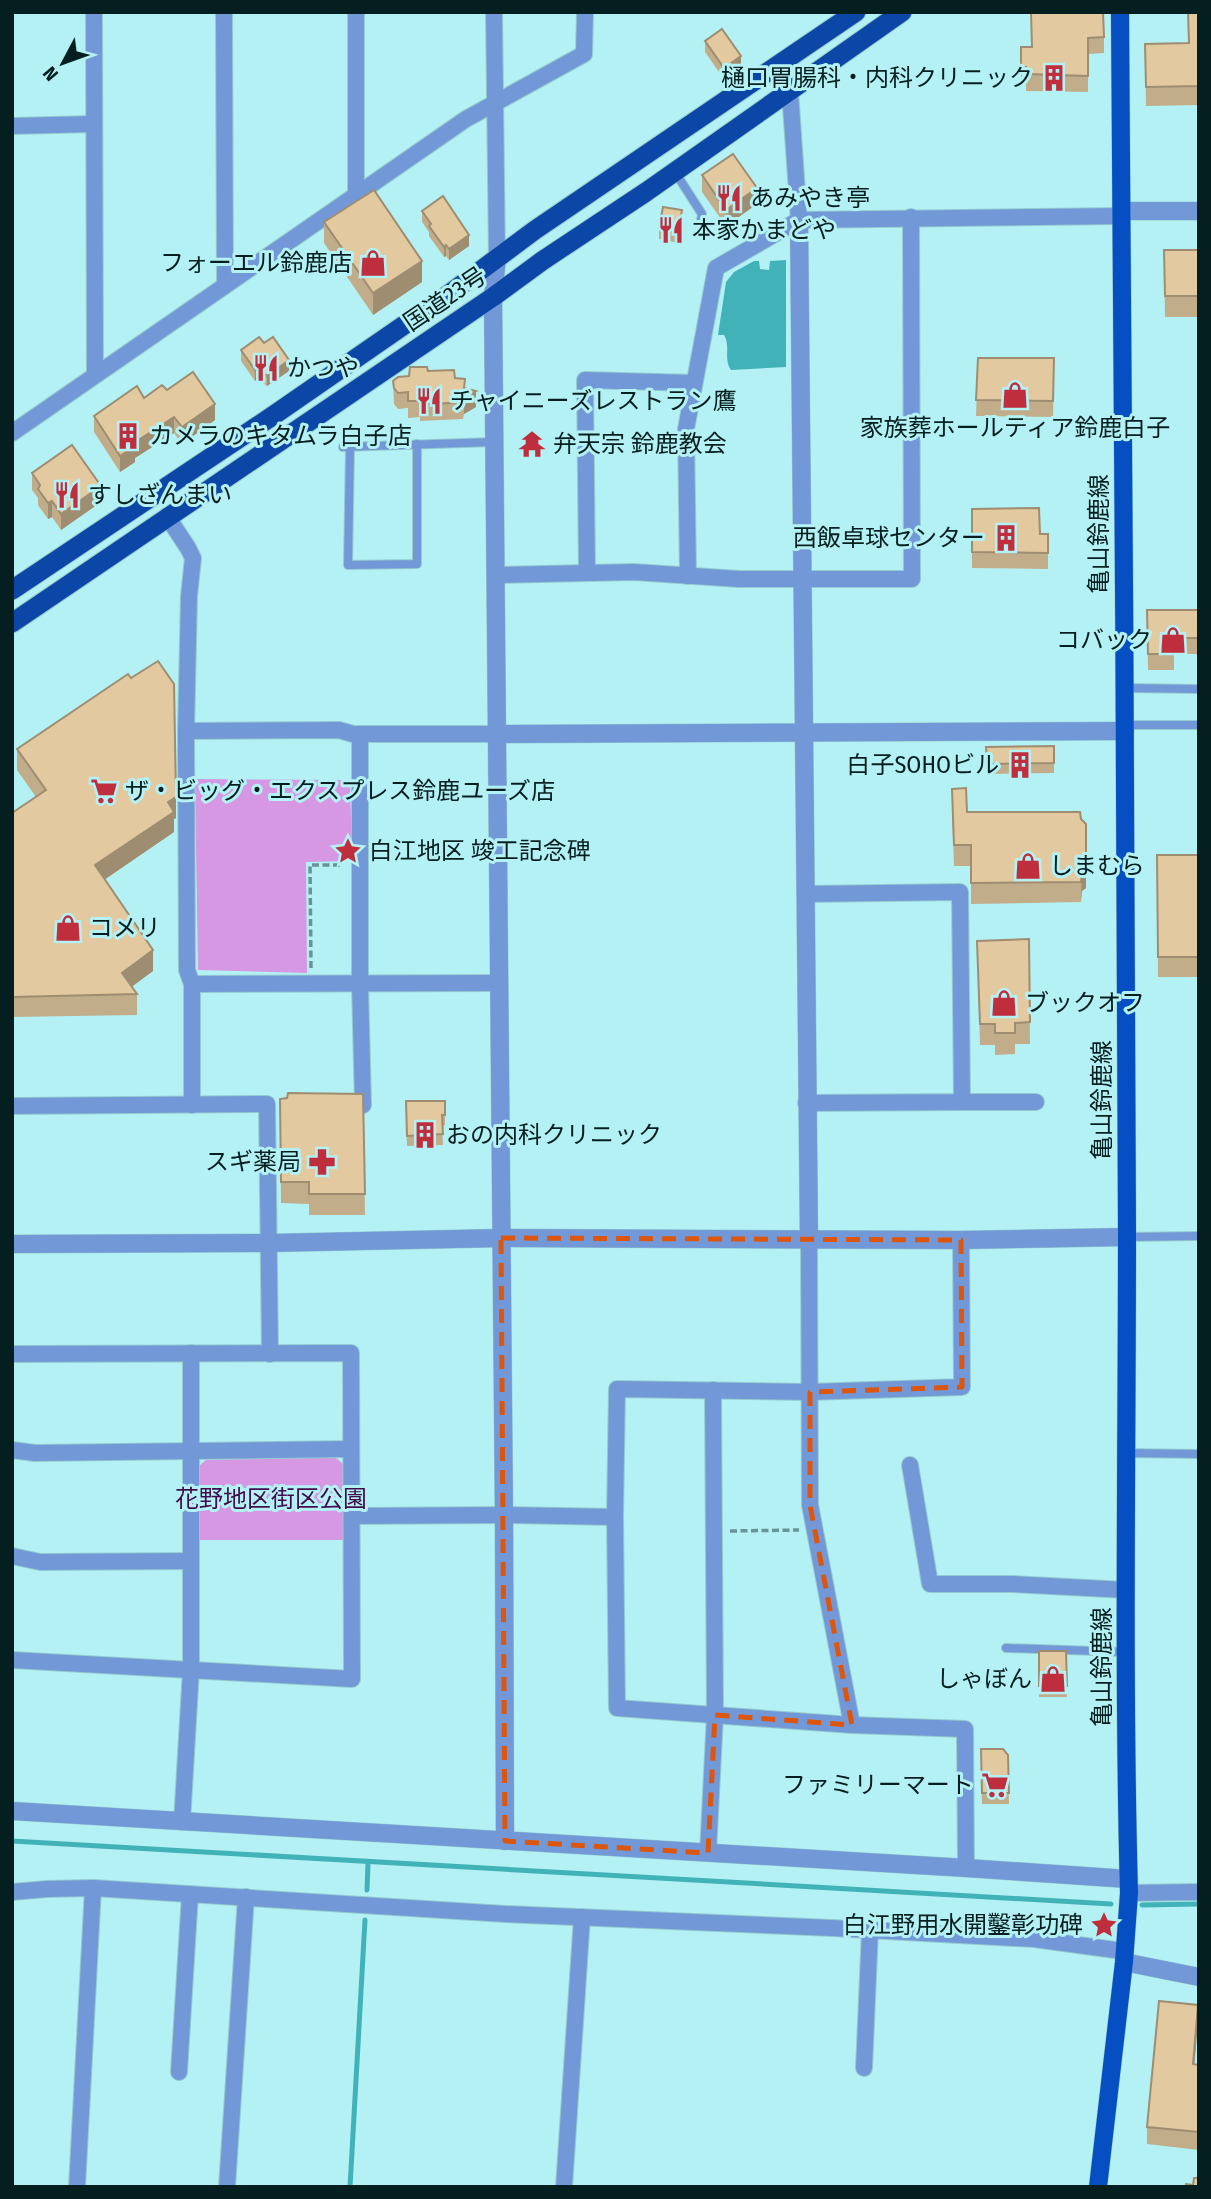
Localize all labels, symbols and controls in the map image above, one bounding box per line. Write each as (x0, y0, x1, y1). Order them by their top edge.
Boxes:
north arrow (28, 28, 98, 98)
text: N (38, 62, 63, 86)
building icon: 樋口胃腸科・内科クリニック (1039, 63, 1069, 93)
place label: 樋口胃腸科・内科クリニック (721, 64, 1033, 92)
restaurant icon: あみやき亭 (714, 183, 744, 213)
place label: あみやき亭 (750, 184, 870, 212)
restaurant icon: 本家かまどや (656, 215, 686, 245)
place label: 本家かまどや (692, 216, 836, 244)
shop icon: フォーエル鈴鹿店 (358, 248, 388, 278)
place label: フォーエル鈴鹿店 (160, 249, 352, 277)
street label: 国道23号 (398, 261, 492, 337)
restaurant icon: かつや (251, 353, 281, 383)
place label: かつや (287, 354, 359, 382)
shop icon: 家族葬ホールティア鈴鹿白子 (1000, 380, 1030, 410)
restaurant icon: チャイニーズレストラン鷹 (414, 386, 444, 416)
place label: チャイニーズレストラン鷹 (450, 387, 737, 415)
place label: 家族葬ホールティア鈴鹿白子 (860, 414, 1170, 442)
building icon: カメラのキタムラ白子店 (113, 421, 143, 451)
place label: カメラのキタムラ白子店 (149, 422, 412, 450)
temple icon: 弁天宗 鈴鹿教会 (517, 429, 547, 459)
place label: 弁天宗 鈴鹿教会 (553, 430, 727, 458)
street label: 亀山鈴鹿線 (1085, 474, 1113, 594)
restaurant icon: すしざんまい (52, 480, 82, 510)
place label: すしざんまい (88, 481, 232, 509)
building icon: 西飯卓球センター (991, 523, 1021, 553)
place label: 西飯卓球センター (793, 524, 985, 552)
shop icon: コバック (1158, 625, 1188, 655)
place label: コバック (1056, 626, 1152, 654)
building icon: 白子SOHOビル (1005, 750, 1035, 780)
place label: 白子SOHOビル (846, 751, 999, 779)
supermarket icon: ザ・ビッグ・エクスプレス鈴鹿ユーズ店 (89, 776, 119, 806)
place label: ザ・ビッグ・エクスプレス鈴鹿ユーズ店 (125, 777, 555, 805)
place icon: 白江地区 竣工記念碑 (333, 836, 363, 866)
place label: 白江地区 竣工記念碑 (369, 837, 591, 865)
shop icon: しまむら (1013, 851, 1043, 881)
place label: しまむら (1049, 852, 1145, 880)
shop icon: コメリ (53, 913, 83, 943)
place label: コメリ (89, 914, 161, 942)
shop icon: ブックオフ (989, 988, 1019, 1018)
place label: ブックオフ (1025, 989, 1145, 1017)
street label: 亀山鈴鹿線 (1088, 1040, 1116, 1160)
building icon: おの内科クリニック (410, 1120, 440, 1150)
place label: おの内科クリニック (446, 1121, 662, 1149)
pharmacy icon: スギ薬局 (307, 1147, 337, 1177)
place label: スギ薬局 (205, 1148, 301, 1176)
park label: 花野地区街区公園 (175, 1485, 367, 1513)
street label: 亀山鈴鹿線 (1088, 1607, 1116, 1727)
shop icon: しゃぼん (1038, 1664, 1068, 1694)
place label: しゃぼん (936, 1665, 1032, 1693)
supermarket icon: ファミリーマート (980, 1770, 1010, 1800)
place label: ファミリーマート (782, 1771, 974, 1799)
place icon: 白江野用水開鑿彰功碑 (1089, 1910, 1119, 1940)
place label: 白江野用水開鑿彰功碑 (843, 1911, 1083, 1939)

